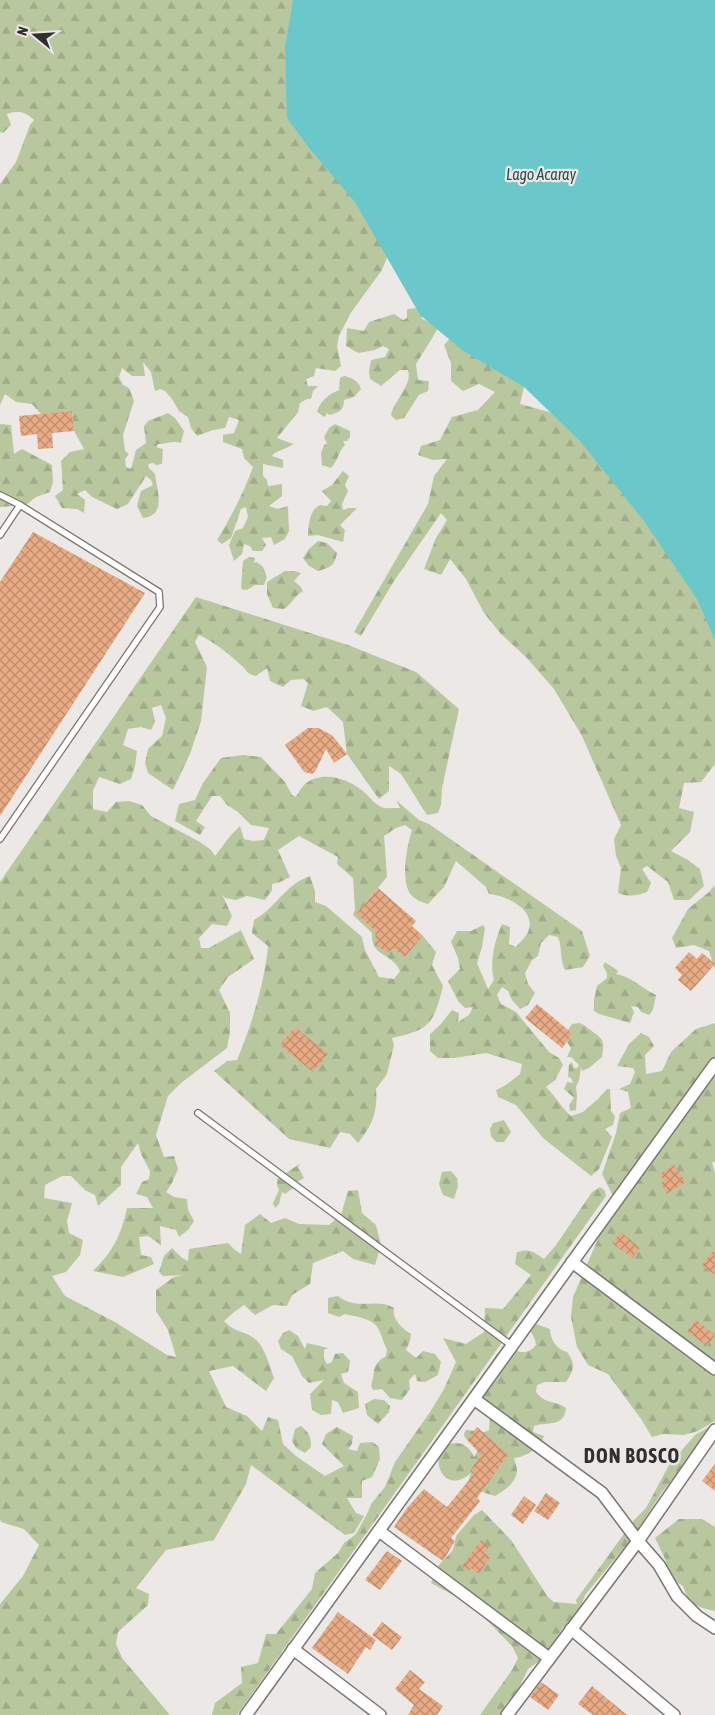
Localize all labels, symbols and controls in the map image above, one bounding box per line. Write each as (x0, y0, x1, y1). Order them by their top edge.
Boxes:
north arrow (10, 10, 60, 60)
text: N (14, 25, 32, 37)
water label: Lago Acaray (506, 165, 576, 184)
district label: DON BOSCO (584, 1444, 680, 1467)

